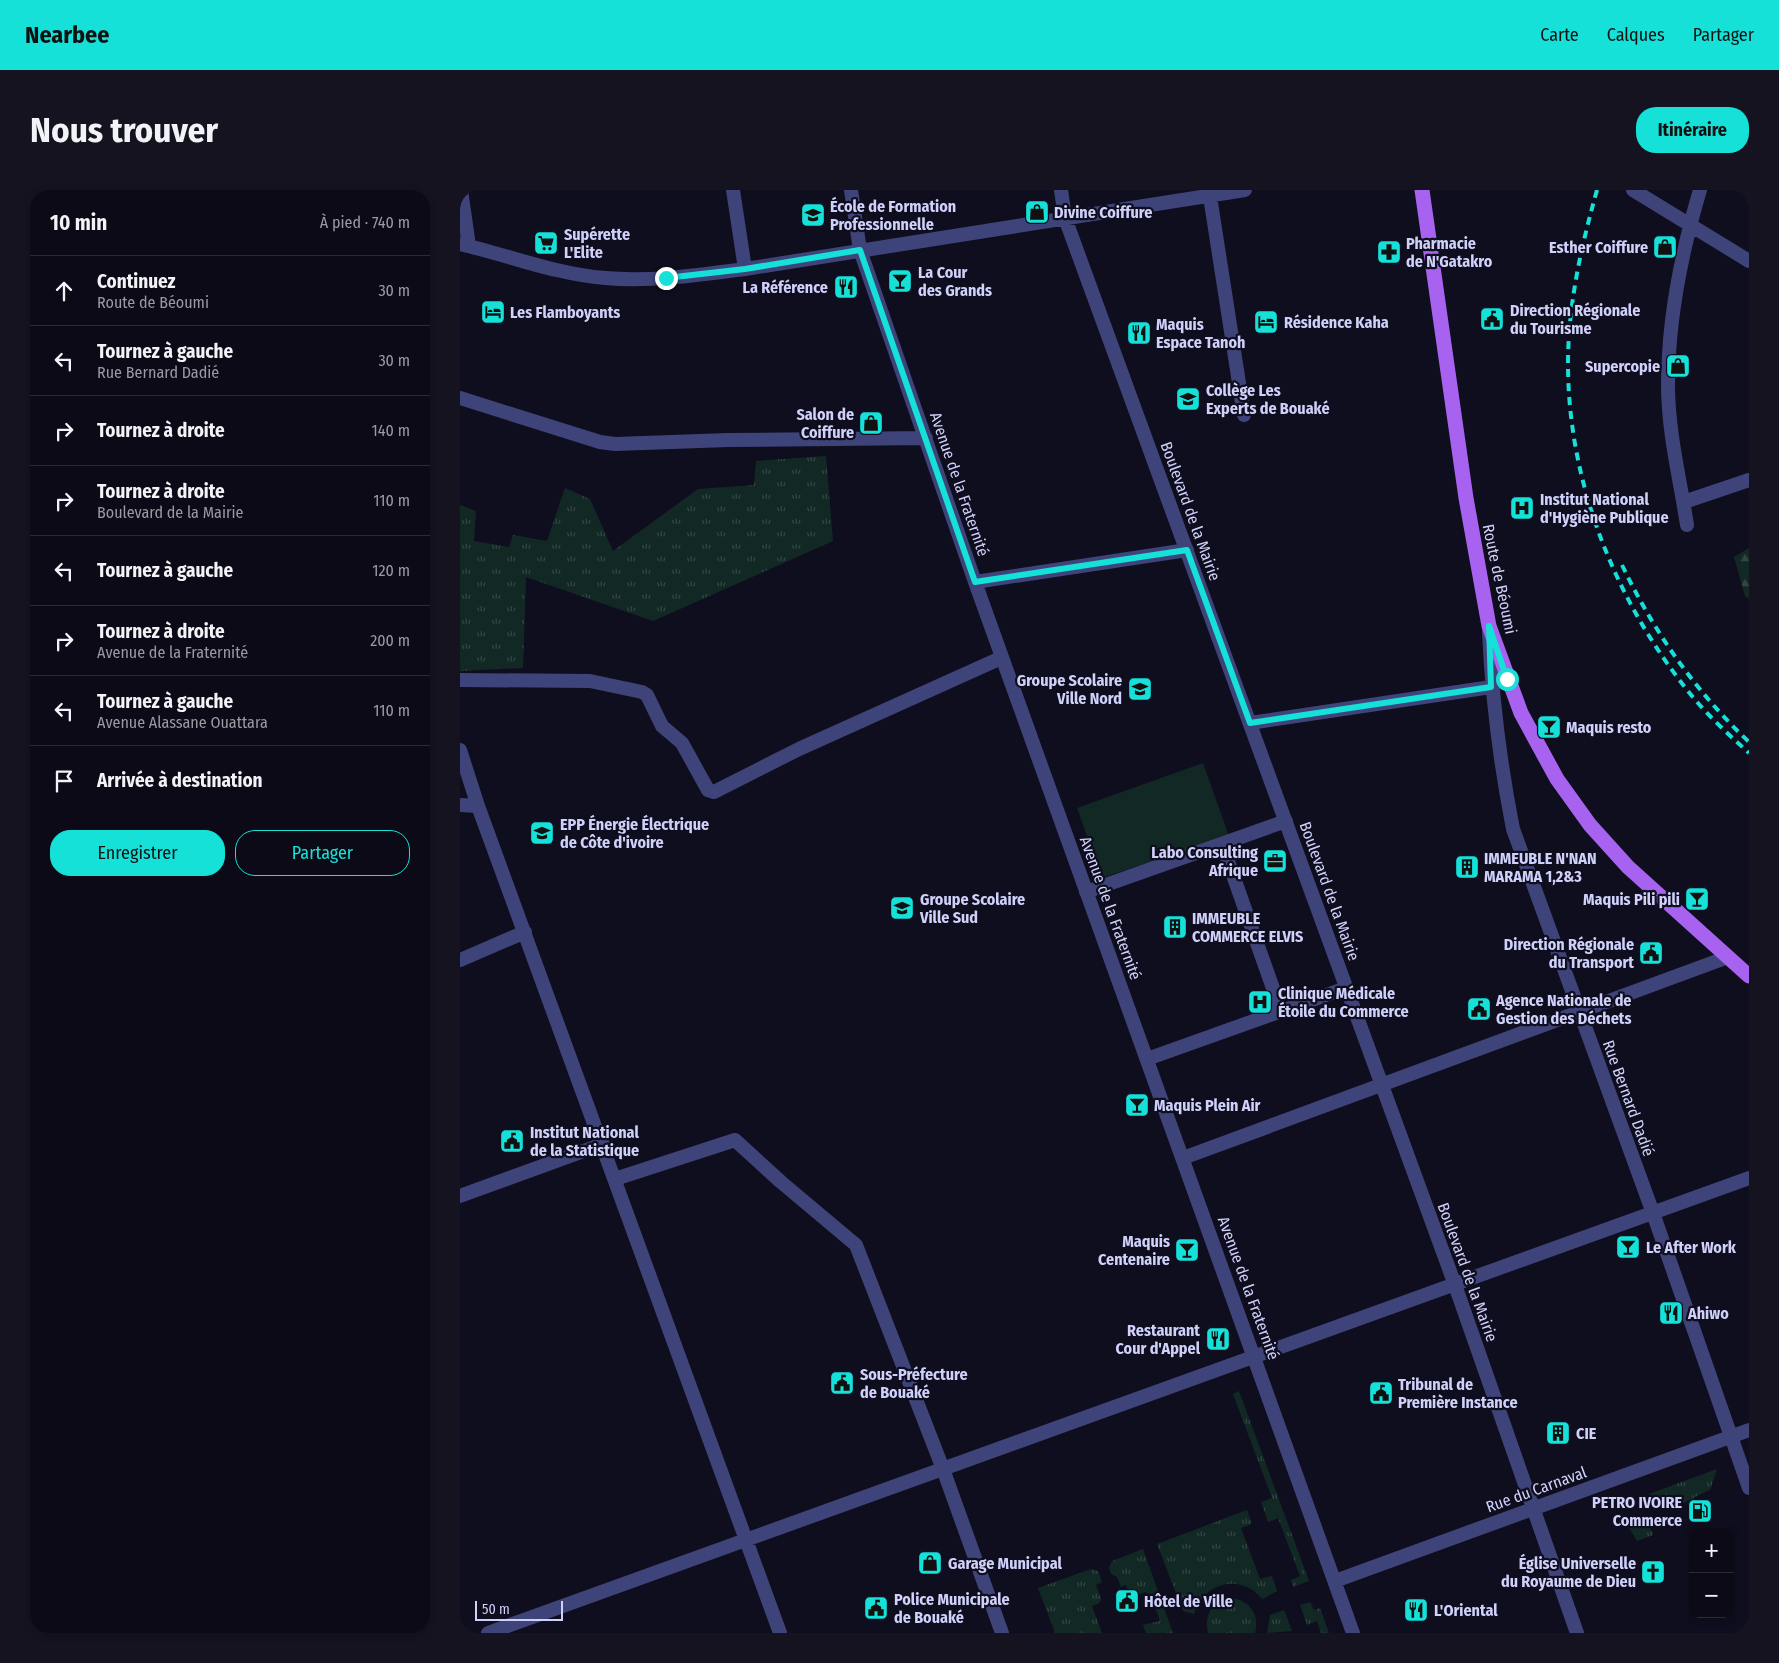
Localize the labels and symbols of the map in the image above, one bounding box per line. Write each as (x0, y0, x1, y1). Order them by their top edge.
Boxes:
place label: École de Formation Professionnelle (830, 196, 956, 234)
shop icon: Divine Coiffure (1024, 199, 1050, 225)
school or university icon: École de Formation Professionnelle (800, 202, 826, 228)
place label: Divine Coiffure (1054, 203, 1152, 222)
place label: Supérette L'Elite (564, 225, 630, 262)
supermarket icon: Supérette L'Elite (533, 230, 559, 256)
place label: Pharmacie de N'Gatakro (1406, 234, 1493, 271)
shop icon: Esther Coiffure (1652, 234, 1678, 260)
place label: Esther Coiffure (1549, 238, 1648, 257)
pharmacy icon: Pharmacie de N'Gatakro (1376, 239, 1402, 265)
place label: La Cour des Grands (918, 263, 992, 300)
route end (655, 267, 678, 290)
bar icon: La Cour des Grands (887, 268, 913, 294)
restaurant icon: La Référence (833, 274, 859, 300)
place label: La Référence (743, 278, 828, 297)
hotel icon: Les Flamboyants (480, 299, 506, 325)
place label: Direction Régionale du Tourisme (1510, 301, 1640, 338)
place label: Les Flamboyants (510, 303, 620, 322)
public building icon: Direction Régionale du Tourisme (1479, 306, 1505, 332)
hotel icon: Résidence Kaha (1253, 309, 1279, 335)
place label: Résidence Kaha (1284, 313, 1389, 332)
place label: Maquis Espace Tanoh (1156, 315, 1245, 352)
restaurant icon: Maquis Espace Tanoh (1126, 320, 1152, 346)
shop icon: Supercopie (1665, 353, 1691, 379)
place label: Supercopie (1585, 357, 1660, 376)
place label: Collège Les Experts de Bouaké (1206, 381, 1330, 418)
school or university icon: Collège Les Experts de Bouaké (1175, 386, 1201, 412)
place label: Salon de Coiffure (797, 405, 854, 442)
shop icon: Salon de Coiffure (858, 410, 884, 436)
street label: Avenue de la Fraternité (926, 410, 993, 559)
street label: Boulevard de la Mairie (1157, 439, 1225, 583)
place label: Institut National d'Hygiène Publique (1540, 490, 1669, 527)
hospital icon: Institut National d'Hygiène Publique (1509, 495, 1535, 521)
street label: Route de Béoumi (1479, 522, 1520, 636)
route start (1496, 668, 1519, 691)
place label: Groupe Scolaire Ville Nord (1017, 671, 1122, 708)
school or university icon: Groupe Scolaire Ville Nord (1127, 676, 1153, 702)
bar icon: Maquis resto (1536, 714, 1562, 740)
place label: Maquis resto (1566, 718, 1652, 737)
place label: EPP Énergie Électrique de Côte d'ivoire (560, 814, 709, 852)
street label: Boulevard de la Mairie (1296, 819, 1364, 963)
school or university icon: EPP Énergie Électrique de Côte d'ivoire (529, 820, 555, 846)
street label: Avenue de la Fraternité (1076, 834, 1145, 982)
place label: Labo Consulting Afrique (1151, 843, 1258, 880)
office icon: Labo Consulting Afrique (1262, 848, 1288, 874)
place label: IMMEUBLE N'NAN MARAMA 1,2&3 (1484, 849, 1597, 886)
building icon: IMMEUBLE N'NAN MARAMA 1,2&3 (1454, 854, 1480, 880)
bar icon: Maquis Pili pili (1684, 886, 1710, 912)
place label: Groupe Scolaire Ville Sud (919, 890, 1025, 927)
place label: Maquis Pili pili (1583, 890, 1680, 909)
school or university icon: Groupe Scolaire Ville Sud (889, 895, 915, 921)
place label: IMMEUBLE COMMERCE ELVIS (1192, 909, 1303, 946)
building icon: IMMEUBLE COMMERCE ELVIS (1162, 914, 1188, 940)
place label: Direction Régionale du Transport (1504, 935, 1634, 972)
public building icon: Direction Régionale du Transport (1638, 940, 1664, 966)
place label: Clinique Médicale Étoile du Commerce (1278, 984, 1409, 1021)
hospital icon: Clinique Médicale Étoile du Commerce (1247, 989, 1273, 1015)
place label: Agence Nationale de Gestion des Déchets (1495, 991, 1632, 1028)
public building icon: Agence Nationale de Gestion des Déchets (1466, 996, 1492, 1022)
street label: Rue Bernard Dadié (1599, 1037, 1658, 1159)
bar icon: Maquis Plein Air (1124, 1092, 1150, 1118)
place label: Maquis Plein Air (1154, 1096, 1261, 1115)
place label: Institut National de la Statistique (530, 1123, 639, 1160)
public building icon: Institut National de la Statistique (499, 1128, 525, 1154)
street label: Boulevard de la Mairie (1434, 1200, 1502, 1344)
street label: Avenue de la Fraternité (1214, 1214, 1283, 1362)
place label: Maquis Centenaire (1098, 1232, 1170, 1269)
bar icon: Le After Work (1615, 1234, 1641, 1260)
bar icon: Maquis Centenaire (1174, 1237, 1200, 1263)
place label: Le After Work (1646, 1238, 1737, 1257)
restaurant icon: Ahiwo (1658, 1300, 1684, 1326)
place label: Ahiwo (1687, 1304, 1729, 1323)
place label: Restaurant Cour d'Appel (1116, 1321, 1201, 1358)
restaurant icon: Restaurant Cour d'Appel (1205, 1326, 1231, 1352)
place label: Sous-Préfecture de Bouaké (860, 1365, 968, 1402)
public building icon: Sous-Préfecture de Bouaké (829, 1370, 855, 1396)
place label: Tribunal de Première Instance (1398, 1375, 1518, 1412)
public building icon: Tribunal de Première Instance (1368, 1380, 1394, 1406)
building icon: CIE (1545, 1420, 1571, 1446)
place label: CIE (1576, 1424, 1597, 1443)
street label: Rue du Carnaval (1483, 1462, 1589, 1516)
place label: PETRO IVOIRE Commerce (1592, 1493, 1682, 1530)
fuel station icon: PETRO IVOIRE Commerce (1687, 1498, 1713, 1524)
shop icon: Garage Municipal (917, 1550, 943, 1576)
place label: Église Universelle du Royaume de Dieu (1501, 1553, 1636, 1591)
place label: Garage Municipal (948, 1554, 1062, 1573)
church icon: Église Universelle du Royaume de Dieu (1640, 1559, 1666, 1585)
public building icon: Hôtel de Ville (1114, 1588, 1140, 1614)
place label: Police Municipale de Bouaké (894, 1590, 1010, 1627)
place label: Hôtel de Ville (1144, 1592, 1233, 1611)
public building icon: Police Municipale de Bouaké (863, 1595, 889, 1621)
restaurant icon: L'Oriental (1403, 1597, 1429, 1623)
scale bar (475, 1598, 562, 1621)
place label: L'Oriental (1434, 1601, 1498, 1620)

